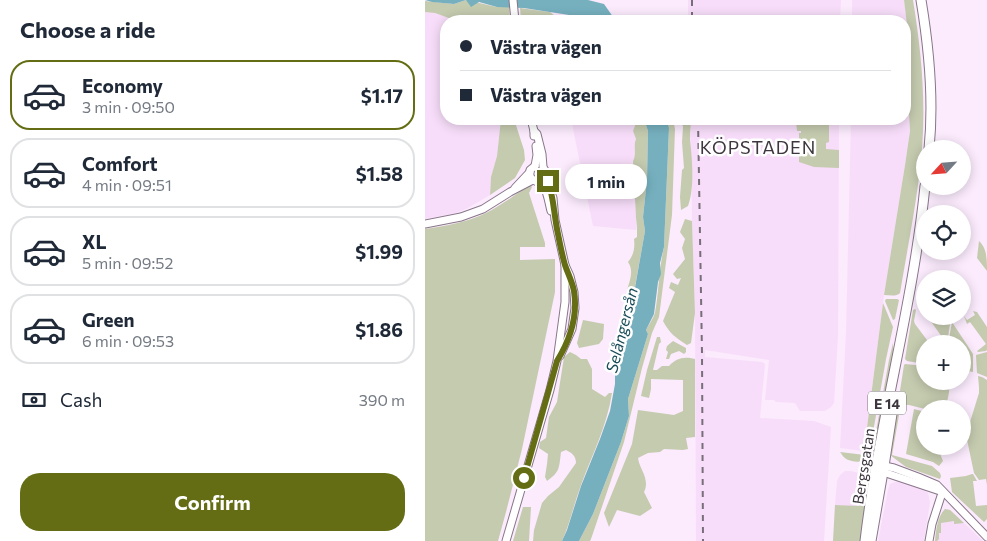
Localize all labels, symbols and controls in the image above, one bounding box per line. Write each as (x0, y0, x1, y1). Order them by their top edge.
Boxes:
text: Choose a ride (20, 16, 155, 43)
text: Västra vägen (490, 35, 602, 58)
icon: car (22, 73, 67, 118)
text: Economy (82, 74, 163, 97)
text: Västra vägen (490, 83, 602, 106)
text: $1.17 (361, 84, 403, 107)
text: 3 min · 09:50 (82, 97, 175, 116)
district label: KÖPSTADEN (700, 136, 816, 158)
north arrow (916, 140, 971, 195)
map controls (916, 140, 971, 455)
icon: car (22, 151, 67, 196)
text: Comfort (82, 152, 158, 175)
text: $1.58 (356, 162, 403, 185)
callout: 1 min (565, 164, 648, 198)
route end (537, 170, 559, 192)
text: 1 min (587, 172, 625, 191)
text: 4 min · 09:51 (82, 175, 172, 194)
button: locate (916, 205, 971, 260)
icon: car (22, 229, 67, 274)
text: XL (82, 230, 107, 253)
text: $1.99 (355, 240, 403, 263)
text: 5 min · 09:52 (82, 253, 173, 272)
button: layers (916, 270, 971, 325)
water label: Selångersån (601, 285, 641, 375)
icon: car (22, 307, 67, 352)
text: Green (82, 308, 134, 331)
text: $1.86 (355, 318, 403, 341)
text: 6 min · 09:53 (82, 331, 174, 350)
button: + (916, 335, 971, 390)
icon: cash (20, 386, 48, 414)
text: Cash (60, 388, 102, 411)
text: 390 m (359, 390, 405, 409)
road number: E 14 (868, 392, 906, 414)
button: − (916, 400, 971, 455)
street label: Bergsgatan (848, 427, 878, 505)
route start (513, 467, 535, 489)
button: Confirm (20, 473, 405, 531)

